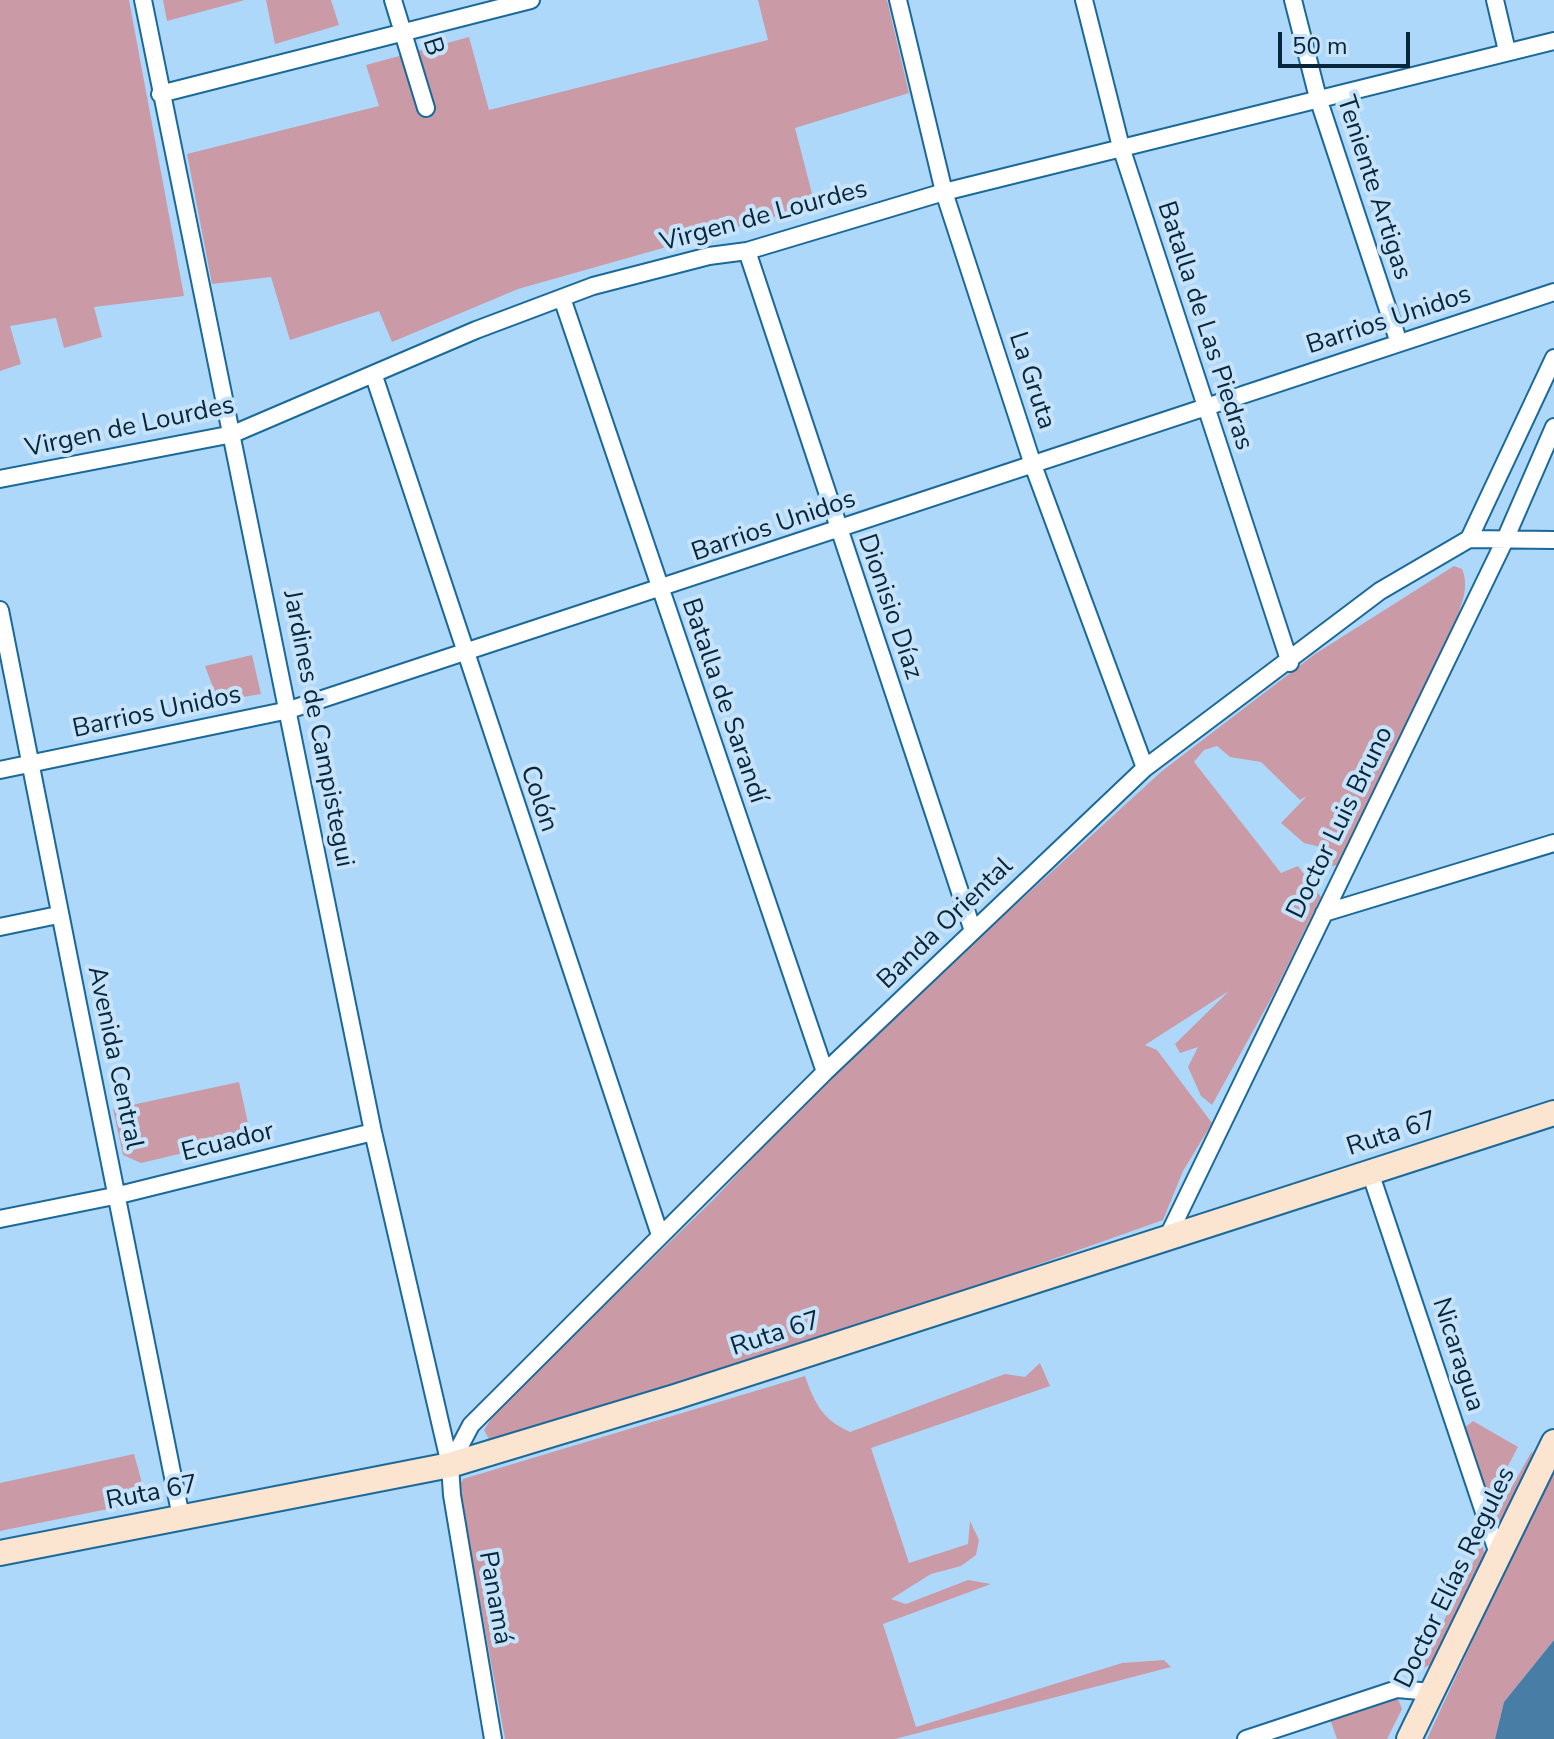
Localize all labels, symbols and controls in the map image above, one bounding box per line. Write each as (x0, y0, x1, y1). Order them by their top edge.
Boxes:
scale bar (1282, 16, 1414, 66)
text: 50 m (1292, 30, 1348, 62)
street label: B (414, 34, 450, 60)
street label: Teniente Artigas (1329, 92, 1417, 284)
street label: Virgen de Lourdes (657, 174, 871, 260)
street label: Batalla de Las Piedras (1149, 198, 1259, 454)
street label: Barrios Unidos (1303, 280, 1475, 362)
street label: La Gruta (1001, 329, 1061, 433)
street label: Virgen de Lourdes (23, 391, 237, 465)
street label: Barrios Unidos (688, 484, 860, 570)
street label: Dionisio Díaz (850, 530, 928, 684)
street label: Jardines de Campistegui (275, 588, 359, 870)
street label: Batalla de Sarandí (673, 595, 773, 807)
street label: Barrios Unidos (70, 680, 244, 746)
street label: Doctor Luis Bruno (1281, 722, 1401, 924)
street label: Colón (512, 762, 564, 836)
street label: Banda Oriental (872, 852, 1020, 996)
street label: Avenida Central (79, 963, 149, 1153)
street label: Ruta 67 (1343, 1106, 1441, 1164)
street label: Ecuador (178, 1116, 278, 1170)
street label: Nicaragua (1424, 1294, 1490, 1416)
street label: Ruta 67 (727, 1306, 825, 1364)
street label: Doctor Elías Regules (1389, 1463, 1523, 1693)
street label: Ruta 67 (104, 1470, 200, 1518)
street label: Panamá (470, 1549, 518, 1647)

